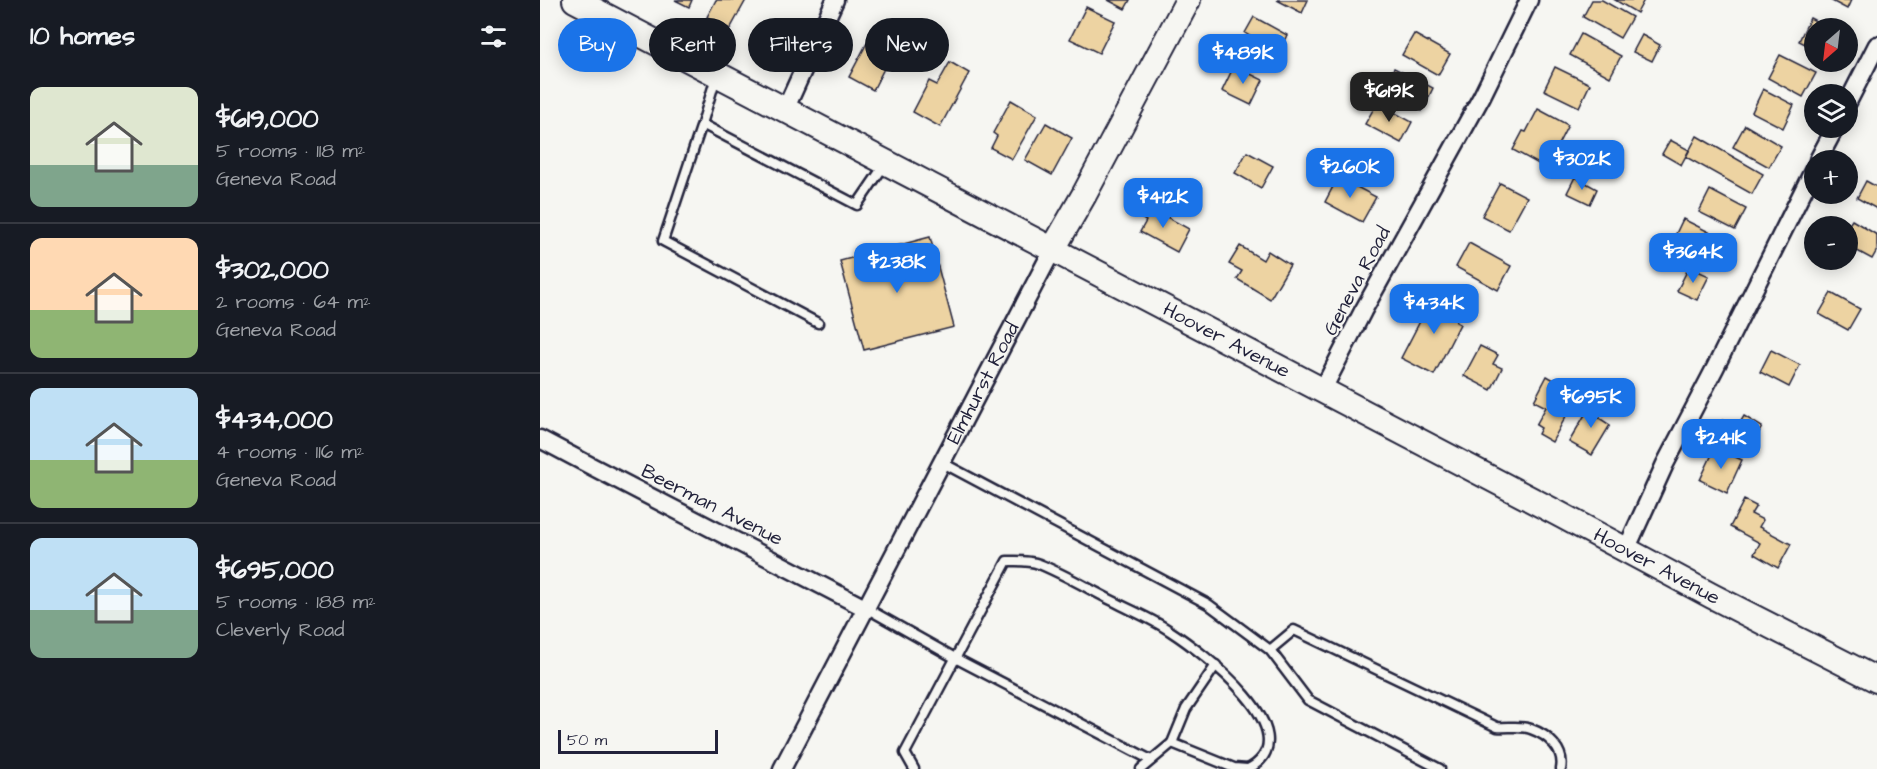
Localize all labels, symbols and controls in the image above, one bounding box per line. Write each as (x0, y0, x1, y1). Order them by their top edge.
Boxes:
text: 10 homes (30, 18, 135, 54)
chip: Buy (558, 18, 637, 72)
chip: Rent (649, 18, 736, 72)
chip: Filters (748, 18, 853, 72)
chip: New (865, 18, 949, 72)
north arrow (1804, 18, 1858, 72)
map controls (1804, 18, 1858, 270)
icon: filters (477, 20, 510, 53)
pin: $489K (1201, 34, 1285, 85)
text: $489K (1212, 39, 1274, 67)
pin: $619K (1347, 72, 1431, 123)
text: $619K (1364, 77, 1414, 105)
button: layers (1804, 84, 1858, 138)
text: $619,000 (216, 101, 319, 137)
icon: home (78, 111, 150, 183)
text: 5 rooms · 118 m² (216, 137, 365, 165)
pin: $302K (1540, 140, 1624, 191)
text: $302K (1553, 145, 1611, 173)
pin: $260K (1308, 148, 1392, 199)
button: + (1804, 150, 1858, 204)
text: $260K (1320, 153, 1380, 181)
text: Geneva Road (216, 165, 336, 193)
pin: $412K (1121, 178, 1205, 229)
text: $412K (1138, 183, 1188, 211)
button: − (1804, 216, 1858, 270)
street label: Geneva Road (1316, 221, 1398, 341)
pin: $364K (1651, 233, 1735, 284)
text: $364K (1663, 238, 1723, 266)
pin: $238K (855, 243, 939, 294)
text: $238K (868, 248, 926, 276)
text: $302,000 (216, 252, 329, 288)
icon: home (78, 262, 150, 334)
pin: $434K (1392, 284, 1476, 335)
text: 2 rooms · 64 m² (216, 288, 371, 316)
text: $434K (1404, 289, 1464, 317)
street label: Hoover Avenue (1158, 296, 1295, 385)
text: Geneva Road (216, 316, 336, 344)
street label: Elmhurst Road (940, 317, 1026, 449)
pin: $695K (1549, 378, 1633, 429)
text: $695K (1560, 383, 1622, 411)
text: $434,000 (216, 402, 333, 438)
icon: home (78, 412, 150, 484)
pin: $241K (1679, 419, 1763, 470)
text: $241K (1696, 424, 1746, 452)
text: 4 rooms · 116 m² (216, 438, 364, 466)
street label: Beerman Avenue (636, 457, 788, 553)
text: Geneva Road (216, 466, 336, 494)
street label: Hoover Avenue (1588, 521, 1725, 612)
text: $695,000 (216, 552, 334, 588)
icon: home (78, 562, 150, 634)
text: 5 rooms · 188 m² (216, 588, 376, 616)
text: Cleverly Road (216, 616, 344, 644)
scale bar (558, 727, 718, 754)
text: 50 m (567, 729, 607, 751)

